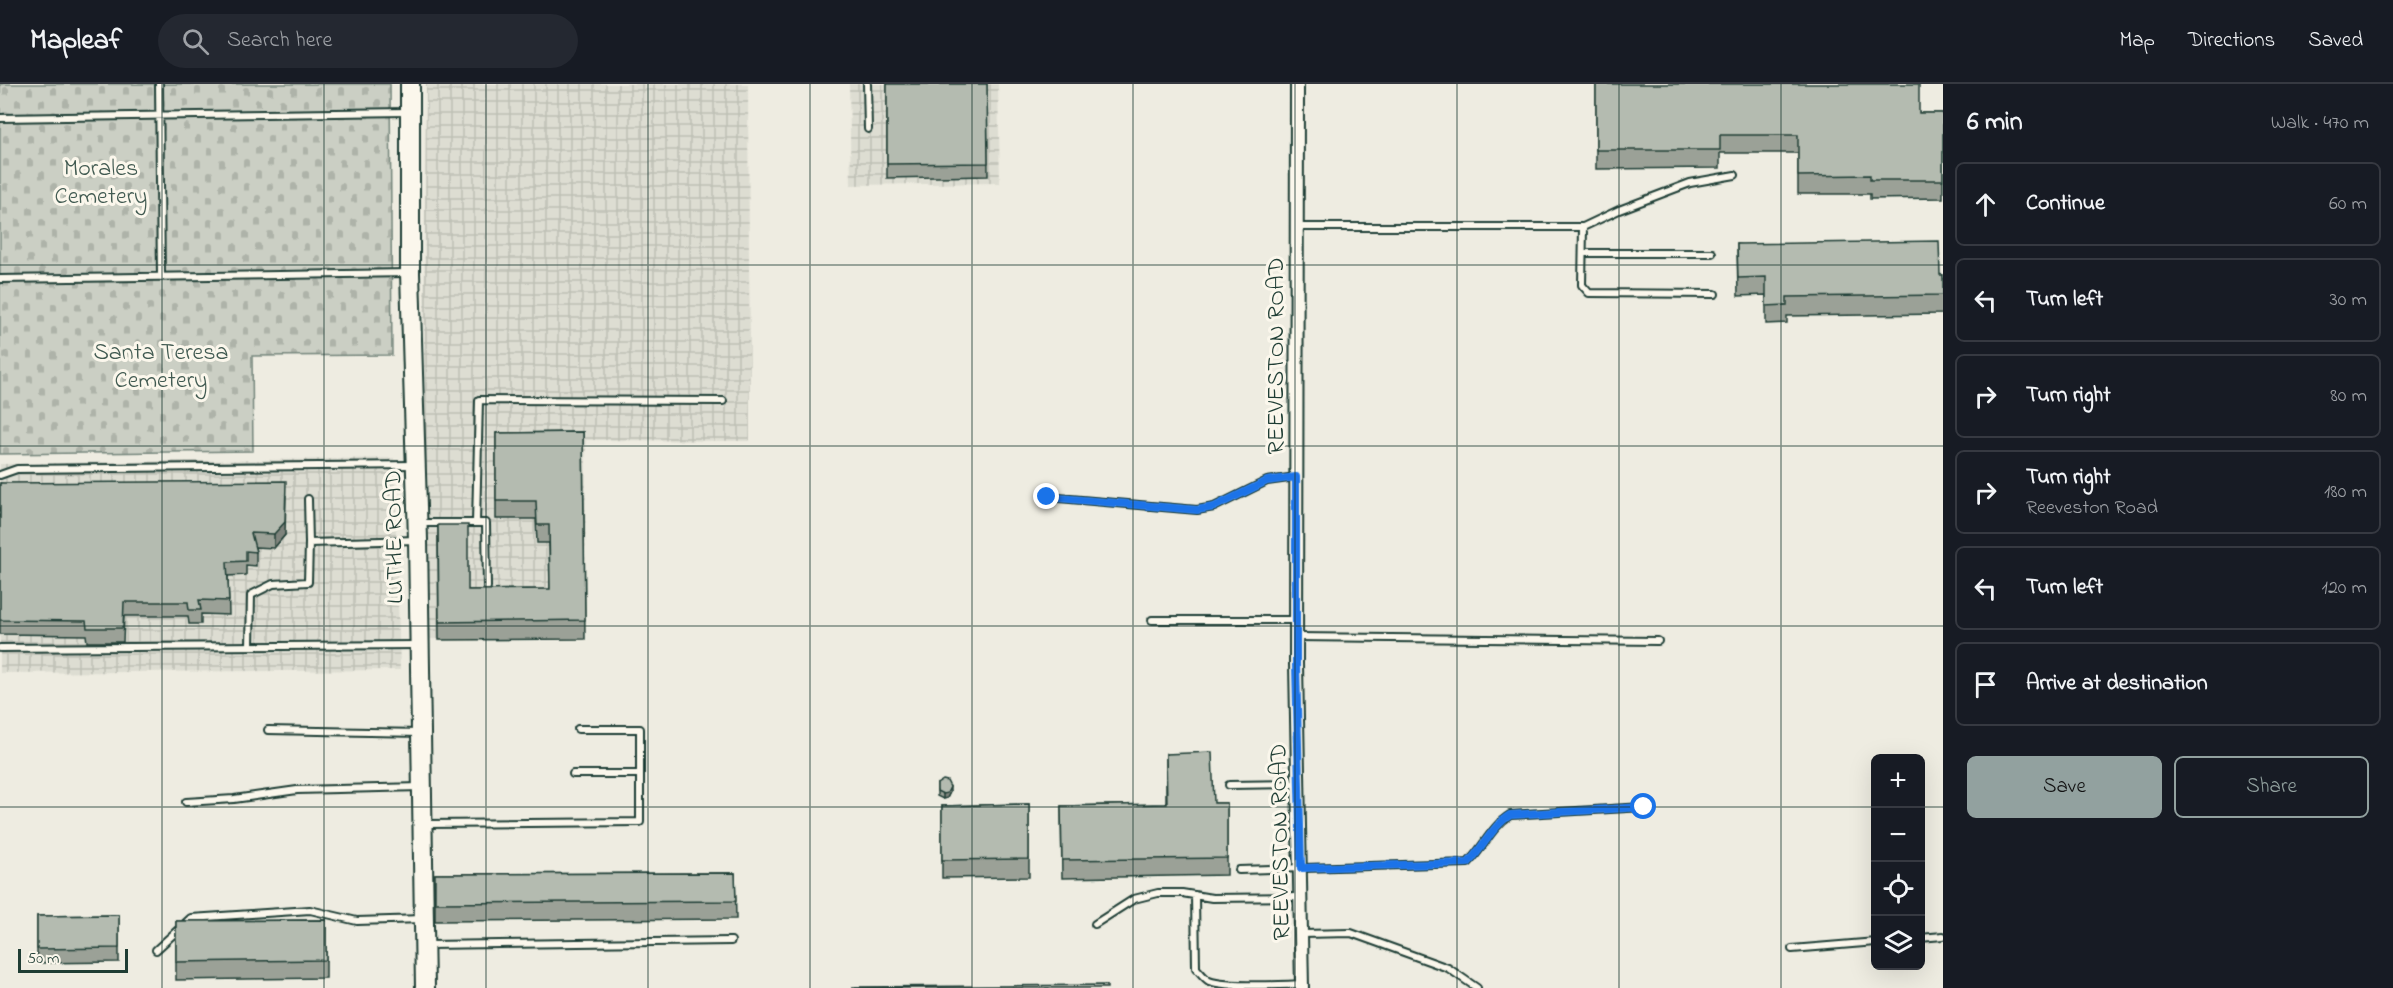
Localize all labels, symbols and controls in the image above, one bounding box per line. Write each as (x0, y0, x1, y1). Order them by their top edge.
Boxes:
search box (158, 14, 578, 68)
text: Mapleaf (30, 21, 122, 62)
icon: search (179, 25, 212, 58)
text: Search here (227, 25, 332, 57)
text: Map (2119, 26, 2155, 56)
text: Directions (2188, 26, 2275, 56)
text: Saved (2308, 26, 2363, 56)
text: 6 min (1967, 104, 2023, 142)
text: Walk · 470 m (2271, 109, 2369, 138)
park label: Morales Cemetery (55, 152, 147, 216)
icon: ahead (1969, 188, 2002, 221)
text: Continue (2026, 188, 2105, 220)
text: 60 m (2329, 190, 2367, 219)
street label: REEVESTON ROAD (1260, 258, 1295, 455)
icon: left (1969, 284, 2002, 317)
text: Turn left (2026, 284, 2103, 316)
text: 30 m (2330, 286, 2367, 315)
park label: Santa Teresa Cemetery (93, 336, 229, 400)
icon: right (1969, 380, 2002, 413)
text: Turn right (2026, 380, 2111, 412)
text: 80 m (2330, 382, 2367, 411)
text: Turn right (2026, 462, 2111, 494)
street label: LUTHE ROAD (377, 470, 414, 604)
icon: right (1969, 476, 2002, 509)
text: 180 m (2324, 478, 2367, 507)
route end (1033, 483, 1059, 509)
text: Reeveston Road (2026, 494, 2158, 523)
icon: left (1969, 572, 2002, 605)
text: Turn left (2026, 572, 2103, 604)
text: 120 m (2322, 574, 2367, 603)
icon: arrive (1969, 668, 2002, 701)
text: Arrive at destination (2026, 668, 2208, 700)
street label: REEVESTON ROAD (1262, 743, 1301, 941)
map controls (1871, 754, 1925, 970)
button: + (1871, 754, 1925, 808)
button: Save (1967, 756, 2162, 818)
button: Share (2174, 756, 2369, 818)
route start (1630, 793, 1656, 819)
button: − (1871, 808, 1925, 862)
button: locate (1871, 862, 1925, 916)
button: layers (1871, 916, 1925, 970)
scale bar (18, 946, 128, 974)
text: 50 m (27, 947, 59, 971)

